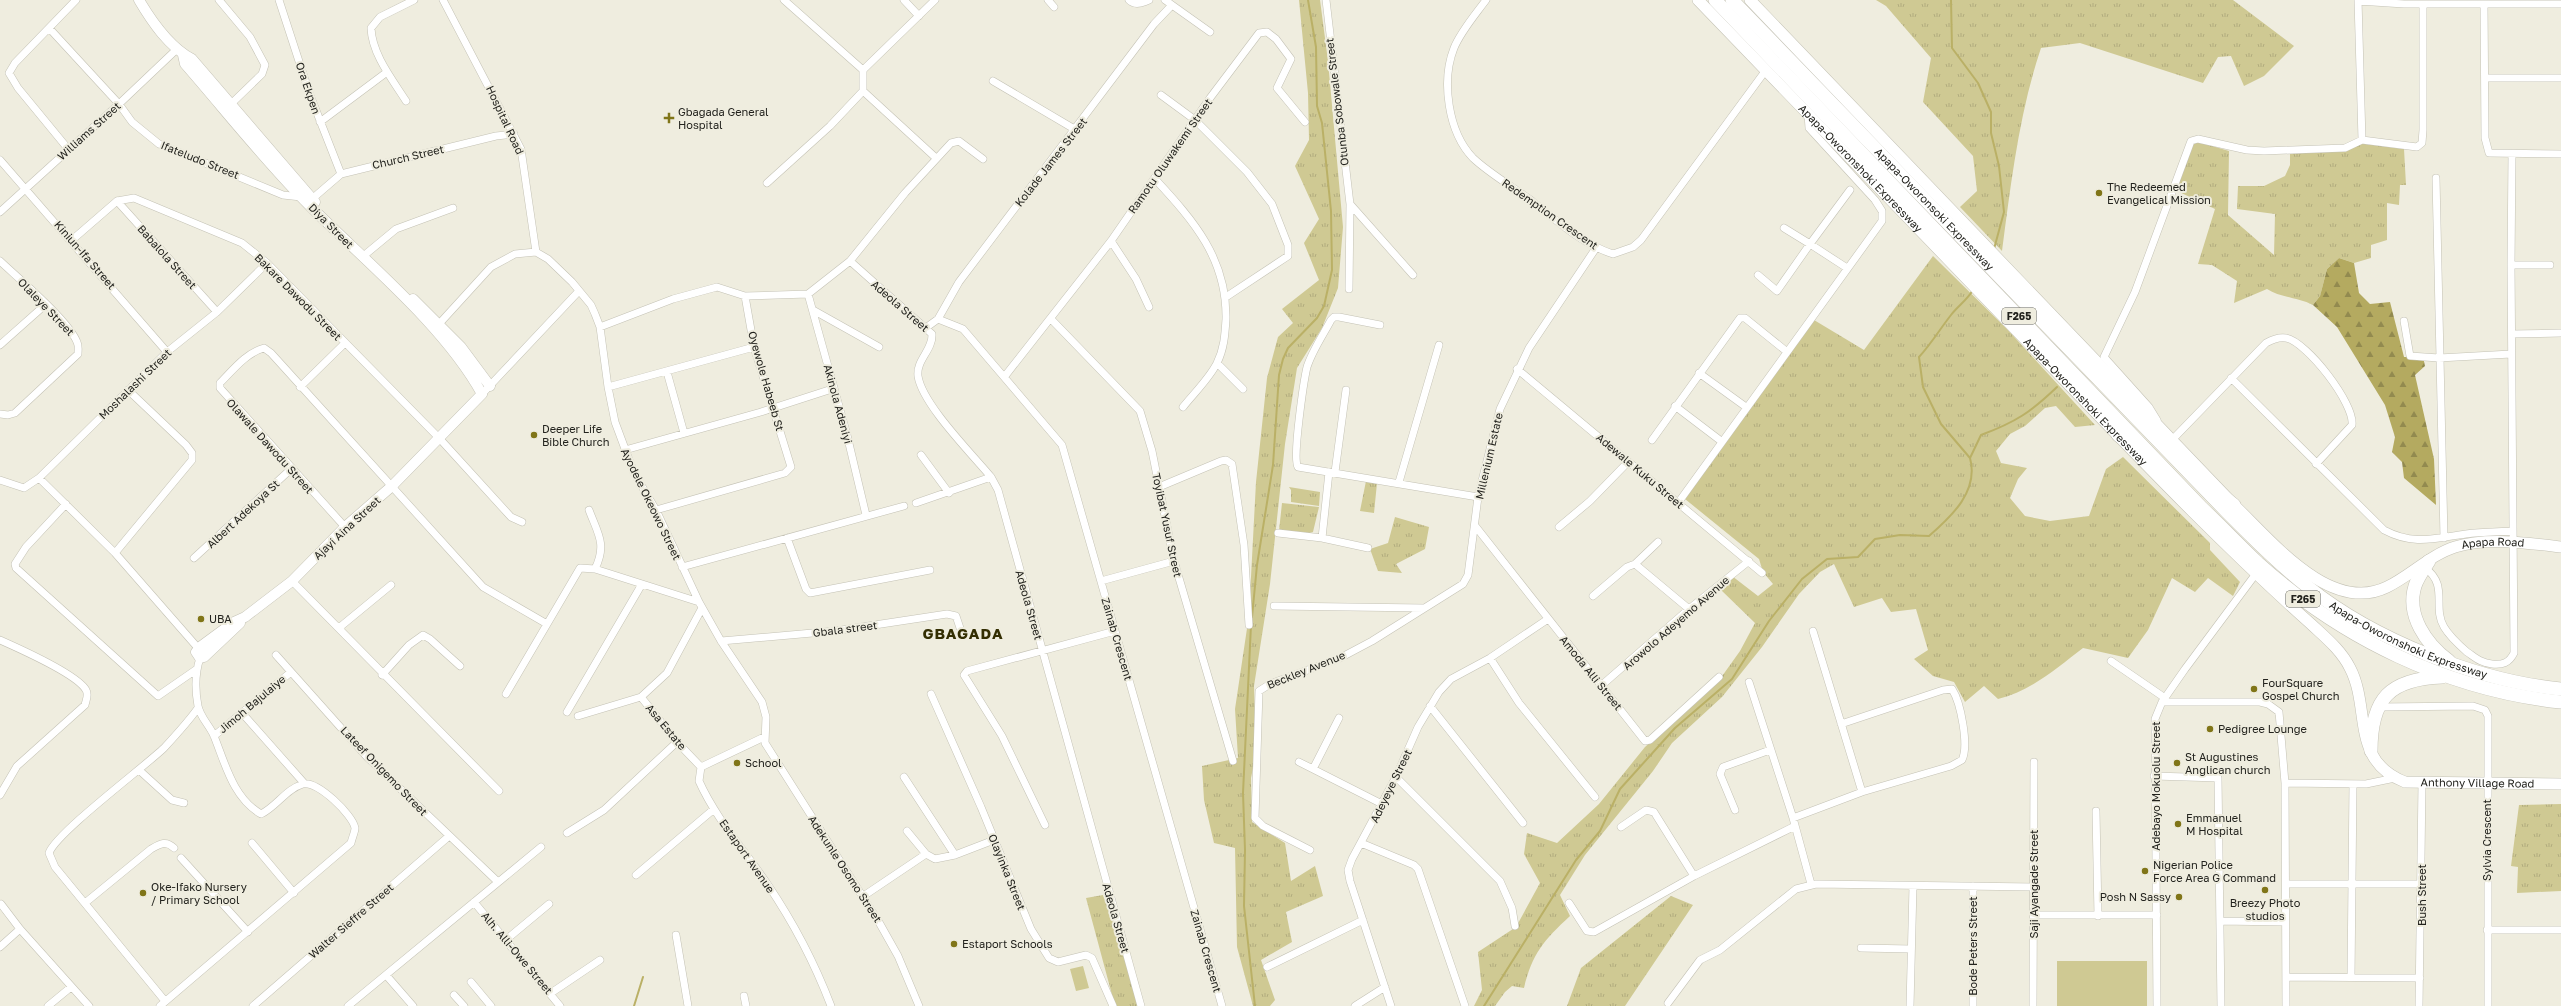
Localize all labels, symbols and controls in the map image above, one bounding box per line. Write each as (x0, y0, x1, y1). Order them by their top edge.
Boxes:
street label: Otunba Sobowale Street (1322, 37, 1351, 167)
street label: Ora Ekpen (294, 60, 323, 116)
street label: Hospital Road (484, 83, 527, 156)
street label: Ramotu Oluwakemi Street (1125, 96, 1214, 216)
street label: Williams Street (54, 99, 123, 162)
street label: Apapa-Oworonshoki Expressway (1796, 101, 1926, 235)
place label: Gbagada General Hospital (678, 105, 769, 131)
marker: Gbagada General Hospital (663, 112, 675, 124)
street label: Kolade James Street (1012, 115, 1089, 209)
street label: Ifateludo Street (159, 138, 241, 181)
street label: Church Street (371, 142, 445, 171)
street label: Apapa-Oworonsoki Expressway (1872, 145, 1997, 273)
street label: Redemption Crescent (1500, 176, 1601, 252)
place label: The Redeemed Evangelical Mission (2107, 180, 2211, 206)
marker: The Redeemed Evangelical Mission (2094, 188, 2104, 198)
street label: Diya Street (306, 201, 356, 251)
street label: Kiniun-Ifa Street (52, 218, 119, 292)
street label: Babalola Street (135, 222, 200, 291)
street label: Bakare Dawodu Street (252, 251, 344, 343)
street label: Olaleye Street (16, 275, 77, 338)
street label: Adeola Street (869, 277, 932, 334)
road number: F265 (2002, 308, 2036, 324)
street label: Oyewole Habeeb St (746, 330, 787, 432)
street label: Apapa-Oworonshoki Expressway (2021, 335, 2150, 468)
street label: Moshalashi Street (96, 346, 174, 421)
street label: Akinola Adeniyi (822, 363, 855, 445)
street label: Olawale Dawodu Street (224, 396, 316, 496)
street label: Millenium Estate (1472, 411, 1505, 500)
place label: Deeper Life Bible Church (542, 422, 609, 448)
marker: Deeper Life Bible Church (529, 430, 539, 440)
street label: Adewale Kuku Street (1594, 430, 1687, 511)
street label: Ayodele Okeowo Street (619, 446, 684, 562)
street label: Toyibat Yusuf Street (1150, 472, 1185, 578)
street label: Albert Adekoya St (204, 477, 282, 551)
street label: Ajayi Aina Street (310, 493, 383, 562)
street label: Apapa Road (2460, 535, 2525, 551)
street label: Adeola Street (1013, 568, 1046, 641)
street label: Arowolo Adeyemo Avenue (1620, 573, 1731, 672)
road number: F265 (2286, 591, 2320, 607)
street label: Zainab Crescent (1099, 596, 1136, 682)
street label: Apapa-Oworonshoki Expressway (2327, 598, 2489, 681)
place label: UBA (209, 612, 232, 625)
marker: UBA (196, 614, 206, 624)
street label: Gbala street (812, 618, 878, 639)
district label: GBAGADA (922, 624, 1004, 642)
street label: Amoda Alli Street (1557, 633, 1625, 712)
street label: Beckley Avenue (1265, 648, 1347, 691)
street label: Jimoh Bajulaiye (216, 672, 288, 735)
place label: FourSquare Gospel Church (2262, 676, 2339, 702)
marker: FourSquare Gospel Church (2249, 684, 2259, 694)
street label: Asa Estate (643, 701, 689, 752)
street label: Adebayo Mokuolu Street (2149, 721, 2162, 851)
place label: Pedigree Lounge (2218, 722, 2307, 735)
street label: Lateef Onigemo Street (338, 723, 430, 818)
marker: Pedigree Lounge (2205, 724, 2215, 734)
street label: Adeyeye Street (1367, 747, 1414, 825)
place label: St Augustines Anglican church (2185, 750, 2270, 776)
place label: School (745, 756, 782, 769)
marker: School (732, 758, 742, 768)
marker: St Augustines Anglican church (2172, 758, 2182, 768)
street label: Anthony Village Road (2421, 775, 2534, 790)
street label: Sylvia Crescent (2480, 799, 2493, 881)
place label: Emmanuel M Hospital (2186, 811, 2243, 837)
street label: Adekunle Osomo Street (806, 813, 885, 925)
street label: Estaport Avenue (717, 816, 778, 895)
marker: Emmanuel M Hospital (2173, 819, 2183, 829)
street label: Saji Ayangade Street (2027, 830, 2040, 938)
street label: Olayinka Street (986, 832, 1029, 912)
place label: Nigerian Police Force Area G Command (2153, 858, 2276, 884)
street label: Bush Street (2415, 864, 2428, 926)
marker: Nigerian Police Force Area G Command (2140, 866, 2150, 876)
place label: Oke-Ifako Nursery / Primary School (151, 880, 247, 906)
street label: Walter Sieffre Street (306, 880, 396, 961)
street label: Adeola Street (1100, 881, 1133, 954)
marker: Breezy Photo studios (2260, 885, 2270, 895)
marker: Oke-Ifako Nursery / Primary School (138, 888, 148, 898)
place label: Posh N Sassy (2100, 890, 2171, 903)
marker: Posh N Sassy (2174, 892, 2184, 902)
street label: Bode Peters Street (1966, 896, 1979, 996)
place label: Breezy Photo studios (2230, 896, 2301, 922)
street label: Zainab Crescent (1188, 908, 1225, 994)
street label: Alh. Alli-Owe Street (479, 909, 556, 996)
place label: Estaport Schools (962, 937, 1053, 950)
marker: Estaport Schools (949, 939, 959, 949)

